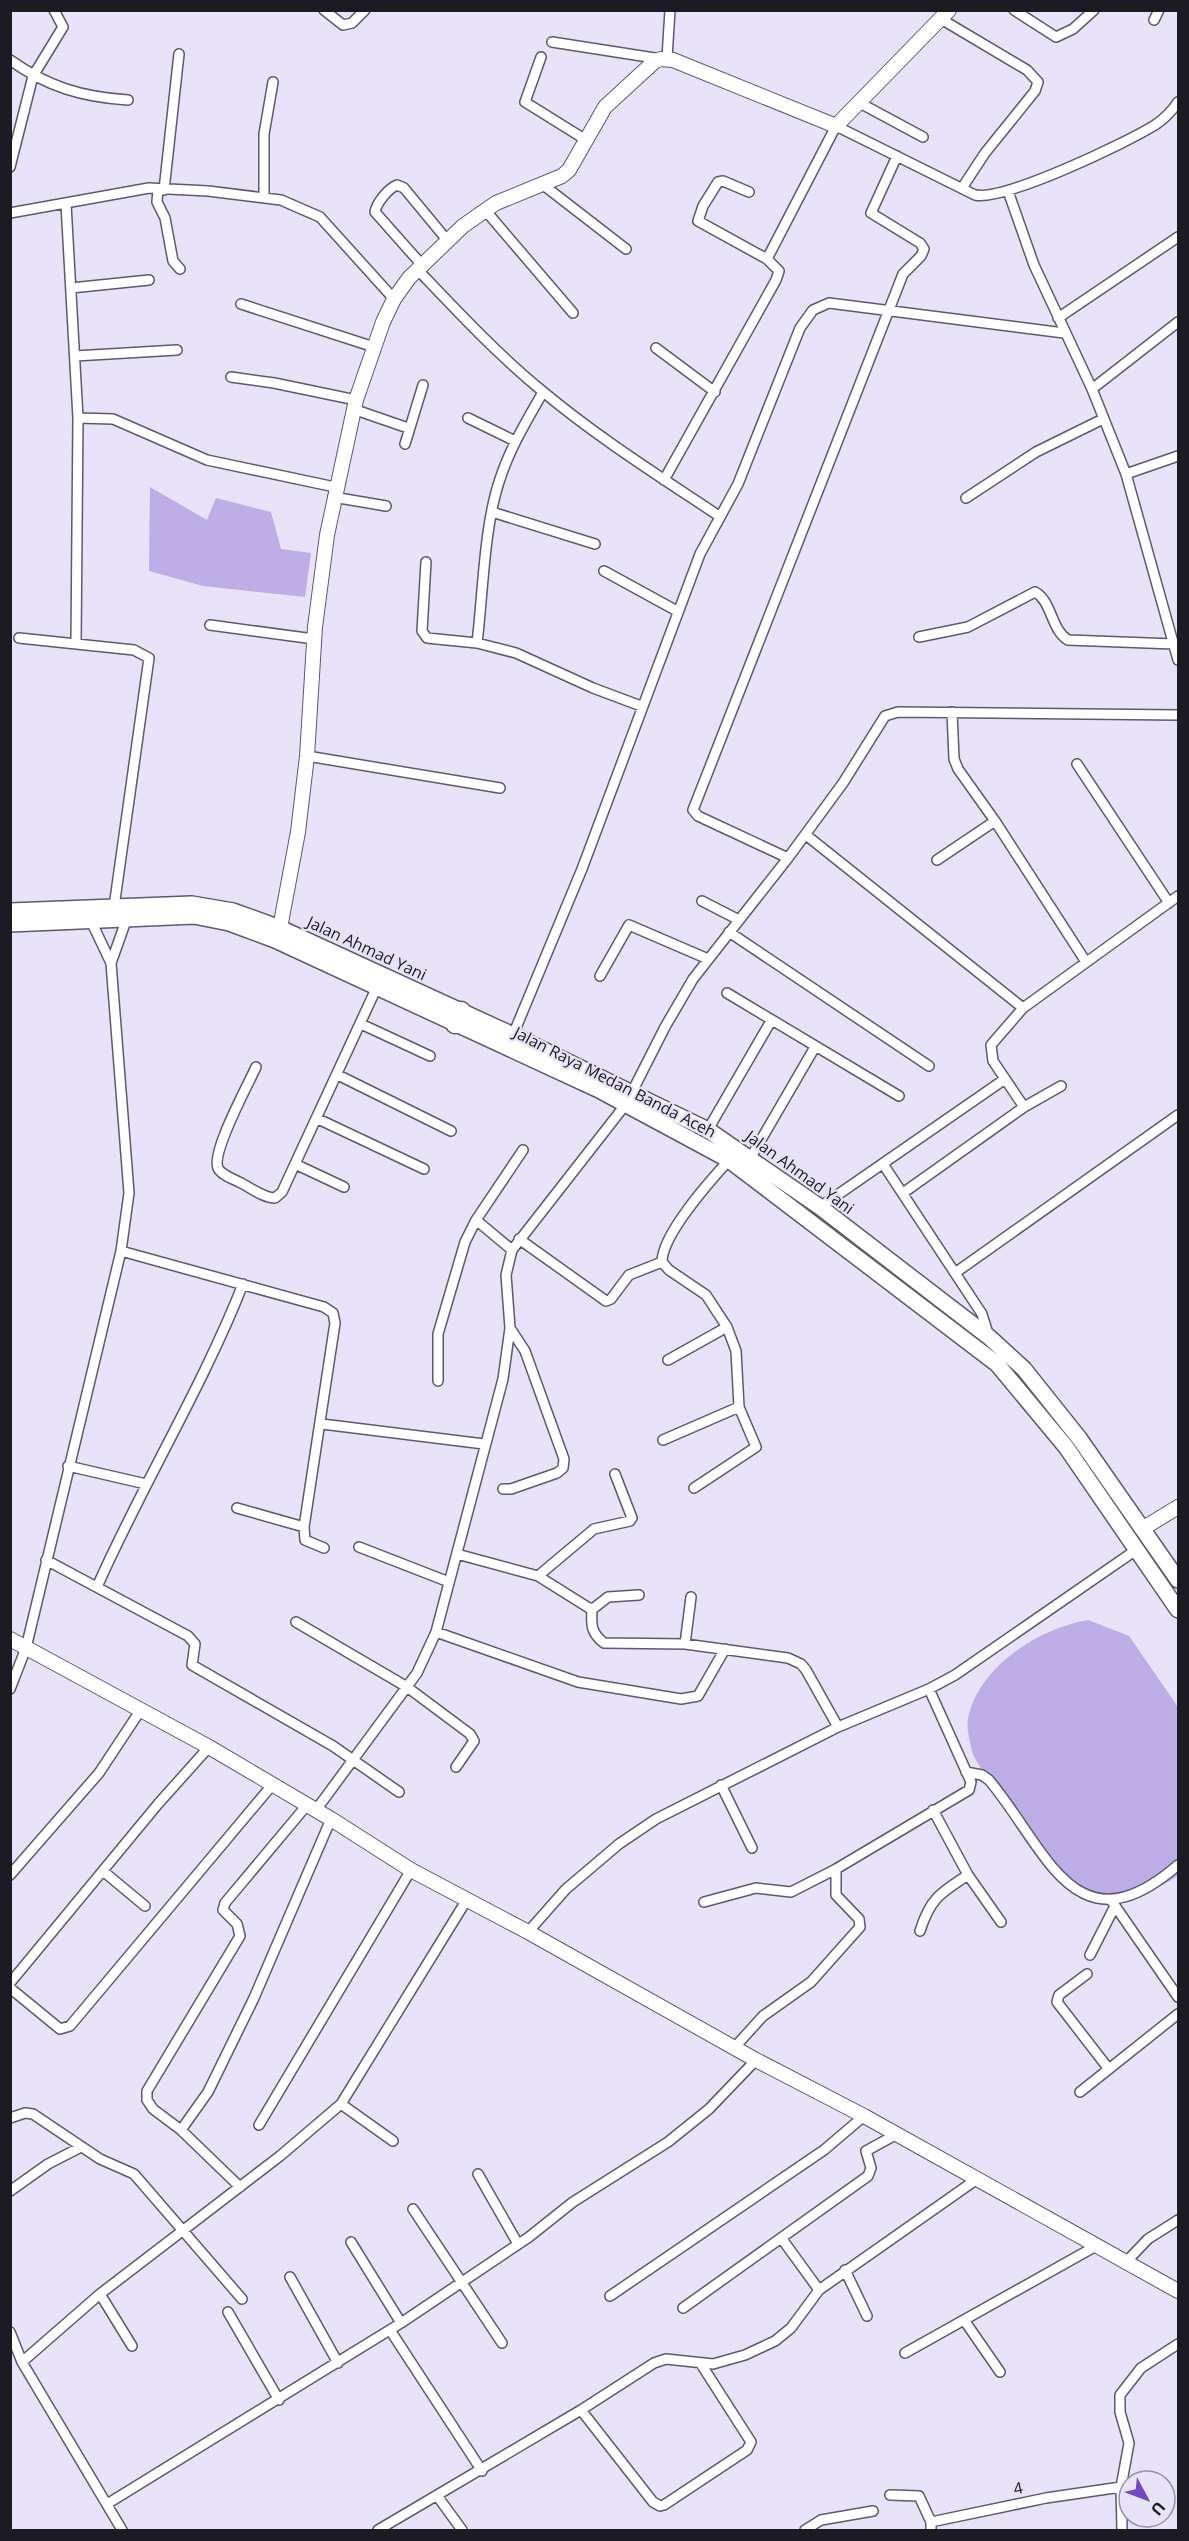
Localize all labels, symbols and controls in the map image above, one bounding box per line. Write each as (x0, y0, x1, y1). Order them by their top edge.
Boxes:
street label: Jalan Ahmad Yani (302, 910, 430, 985)
street label: Jalan Raya Medan Banda Aceh (508, 1020, 720, 1143)
street label: Jalan Ahmad Yani (740, 1124, 859, 1219)
north arrow (1117, 2469, 1177, 2529)
street label: 4 (1011, 2476, 1025, 2500)
text: U (1146, 2497, 1171, 2521)

